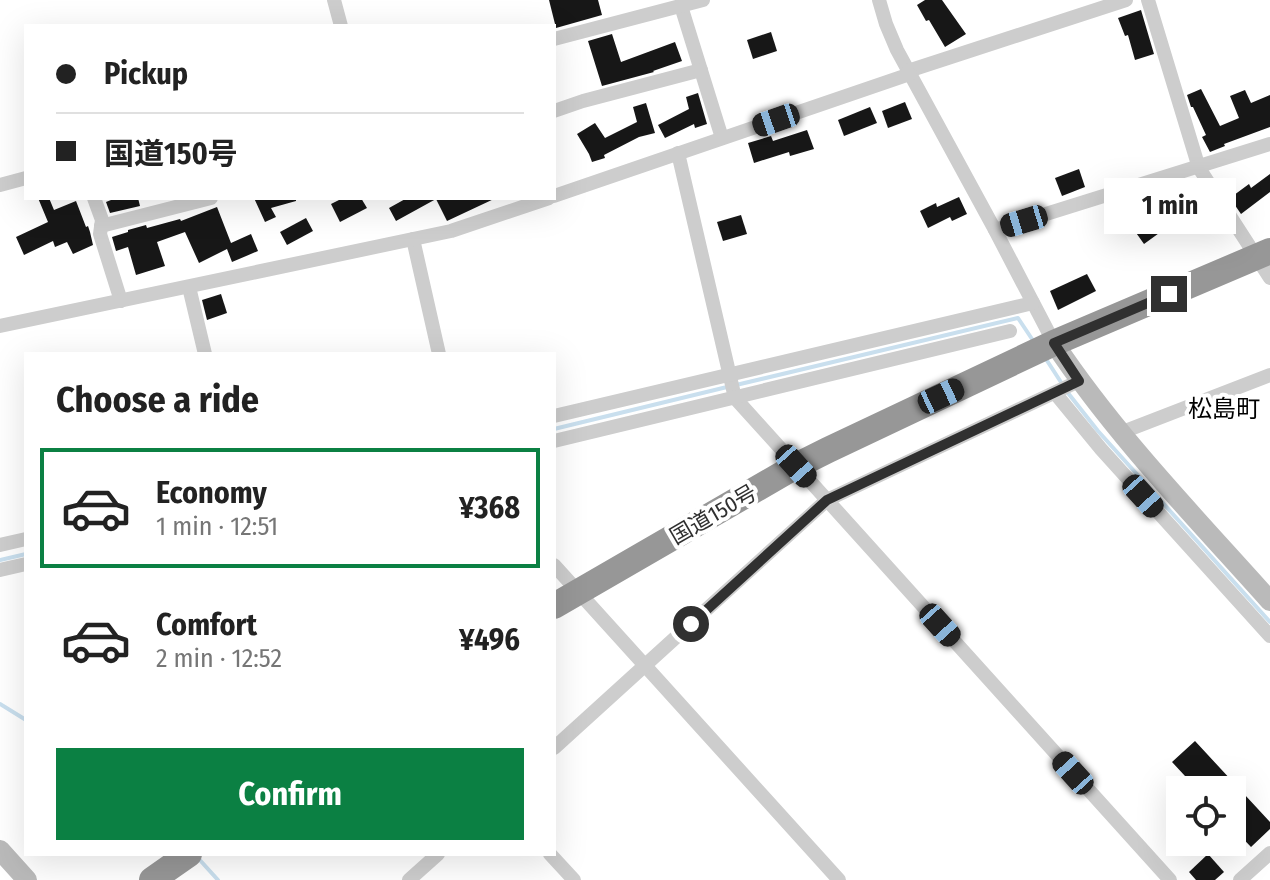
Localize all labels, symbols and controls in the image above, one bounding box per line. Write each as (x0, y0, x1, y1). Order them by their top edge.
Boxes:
text: Pickup (104, 56, 188, 92)
car (749, 101, 803, 139)
text: 国道150号 (104, 136, 238, 172)
callout: 1 min (1103, 178, 1235, 234)
text: 1 min (1142, 190, 1198, 221)
car (998, 203, 1050, 239)
route end (1151, 276, 1187, 312)
car (914, 375, 968, 417)
text: Choose a ride (56, 378, 259, 422)
district label: 松島町 (1188, 395, 1260, 423)
car (771, 440, 821, 492)
car (1118, 470, 1168, 522)
icon: car (60, 472, 132, 544)
text: Economy (156, 475, 267, 511)
street label: 国道150号 (665, 479, 762, 550)
text: ¥368 (459, 490, 520, 526)
text: 1 min · 12:51 (156, 511, 278, 542)
car (915, 599, 965, 651)
icon: car (60, 604, 132, 676)
route start (673, 606, 709, 642)
text: Comfort (156, 607, 257, 643)
text: ¥496 (459, 622, 520, 658)
text: 2 min · 12:52 (156, 643, 282, 674)
car (1048, 747, 1098, 799)
button: Confirm (56, 748, 524, 840)
map controls (1166, 776, 1246, 856)
button: locate (1166, 776, 1246, 856)

